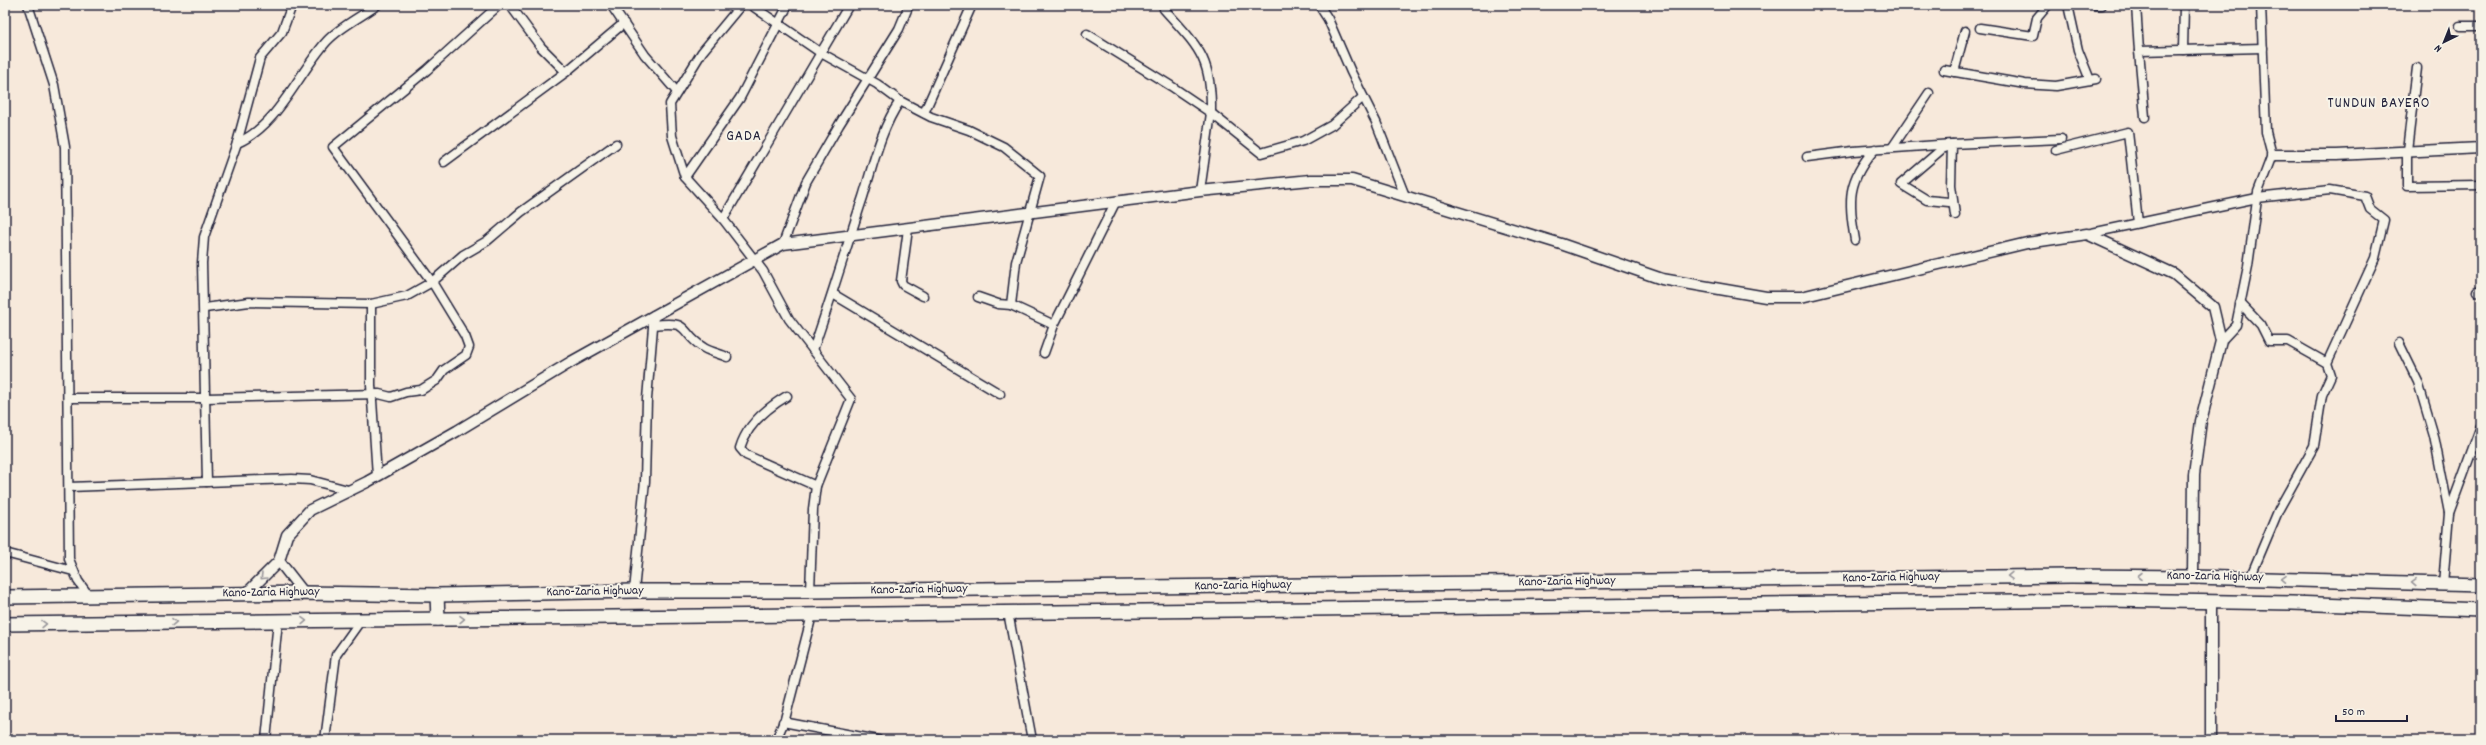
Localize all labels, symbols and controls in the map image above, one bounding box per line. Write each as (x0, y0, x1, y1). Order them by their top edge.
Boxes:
north arrow (2424, 22, 2464, 62)
text: N (2431, 40, 2446, 56)
district label: TUNDUN BAYERO (2328, 93, 2430, 115)
district label: GADA (726, 126, 762, 148)
street label: Kano-Zaria Highway (2166, 567, 2264, 587)
street label: Kano-Zaria Highway (1842, 568, 1940, 588)
one-way arrow (260, 572, 268, 580)
street label: Kano-Zaria Highway (1518, 572, 1616, 592)
one-way arrow (2007, 572, 2013, 580)
one-way arrow (2137, 572, 2143, 580)
one-way arrow (2281, 575, 2287, 583)
street label: Kano-Zaria Highway (1194, 576, 1292, 596)
one-way arrow (2411, 579, 2417, 587)
street label: Kano-Zaria Highway (870, 580, 968, 600)
street label: Kano-Zaria Highway (546, 582, 644, 602)
street label: Kano-Zaria Highway (222, 583, 320, 603)
one-way arrow (459, 615, 465, 623)
one-way arrow (301, 617, 307, 625)
one-way arrow (171, 618, 177, 626)
one-way arrow (41, 620, 47, 628)
scale bar (2336, 697, 2407, 723)
text: 50 m (2342, 704, 2365, 721)

